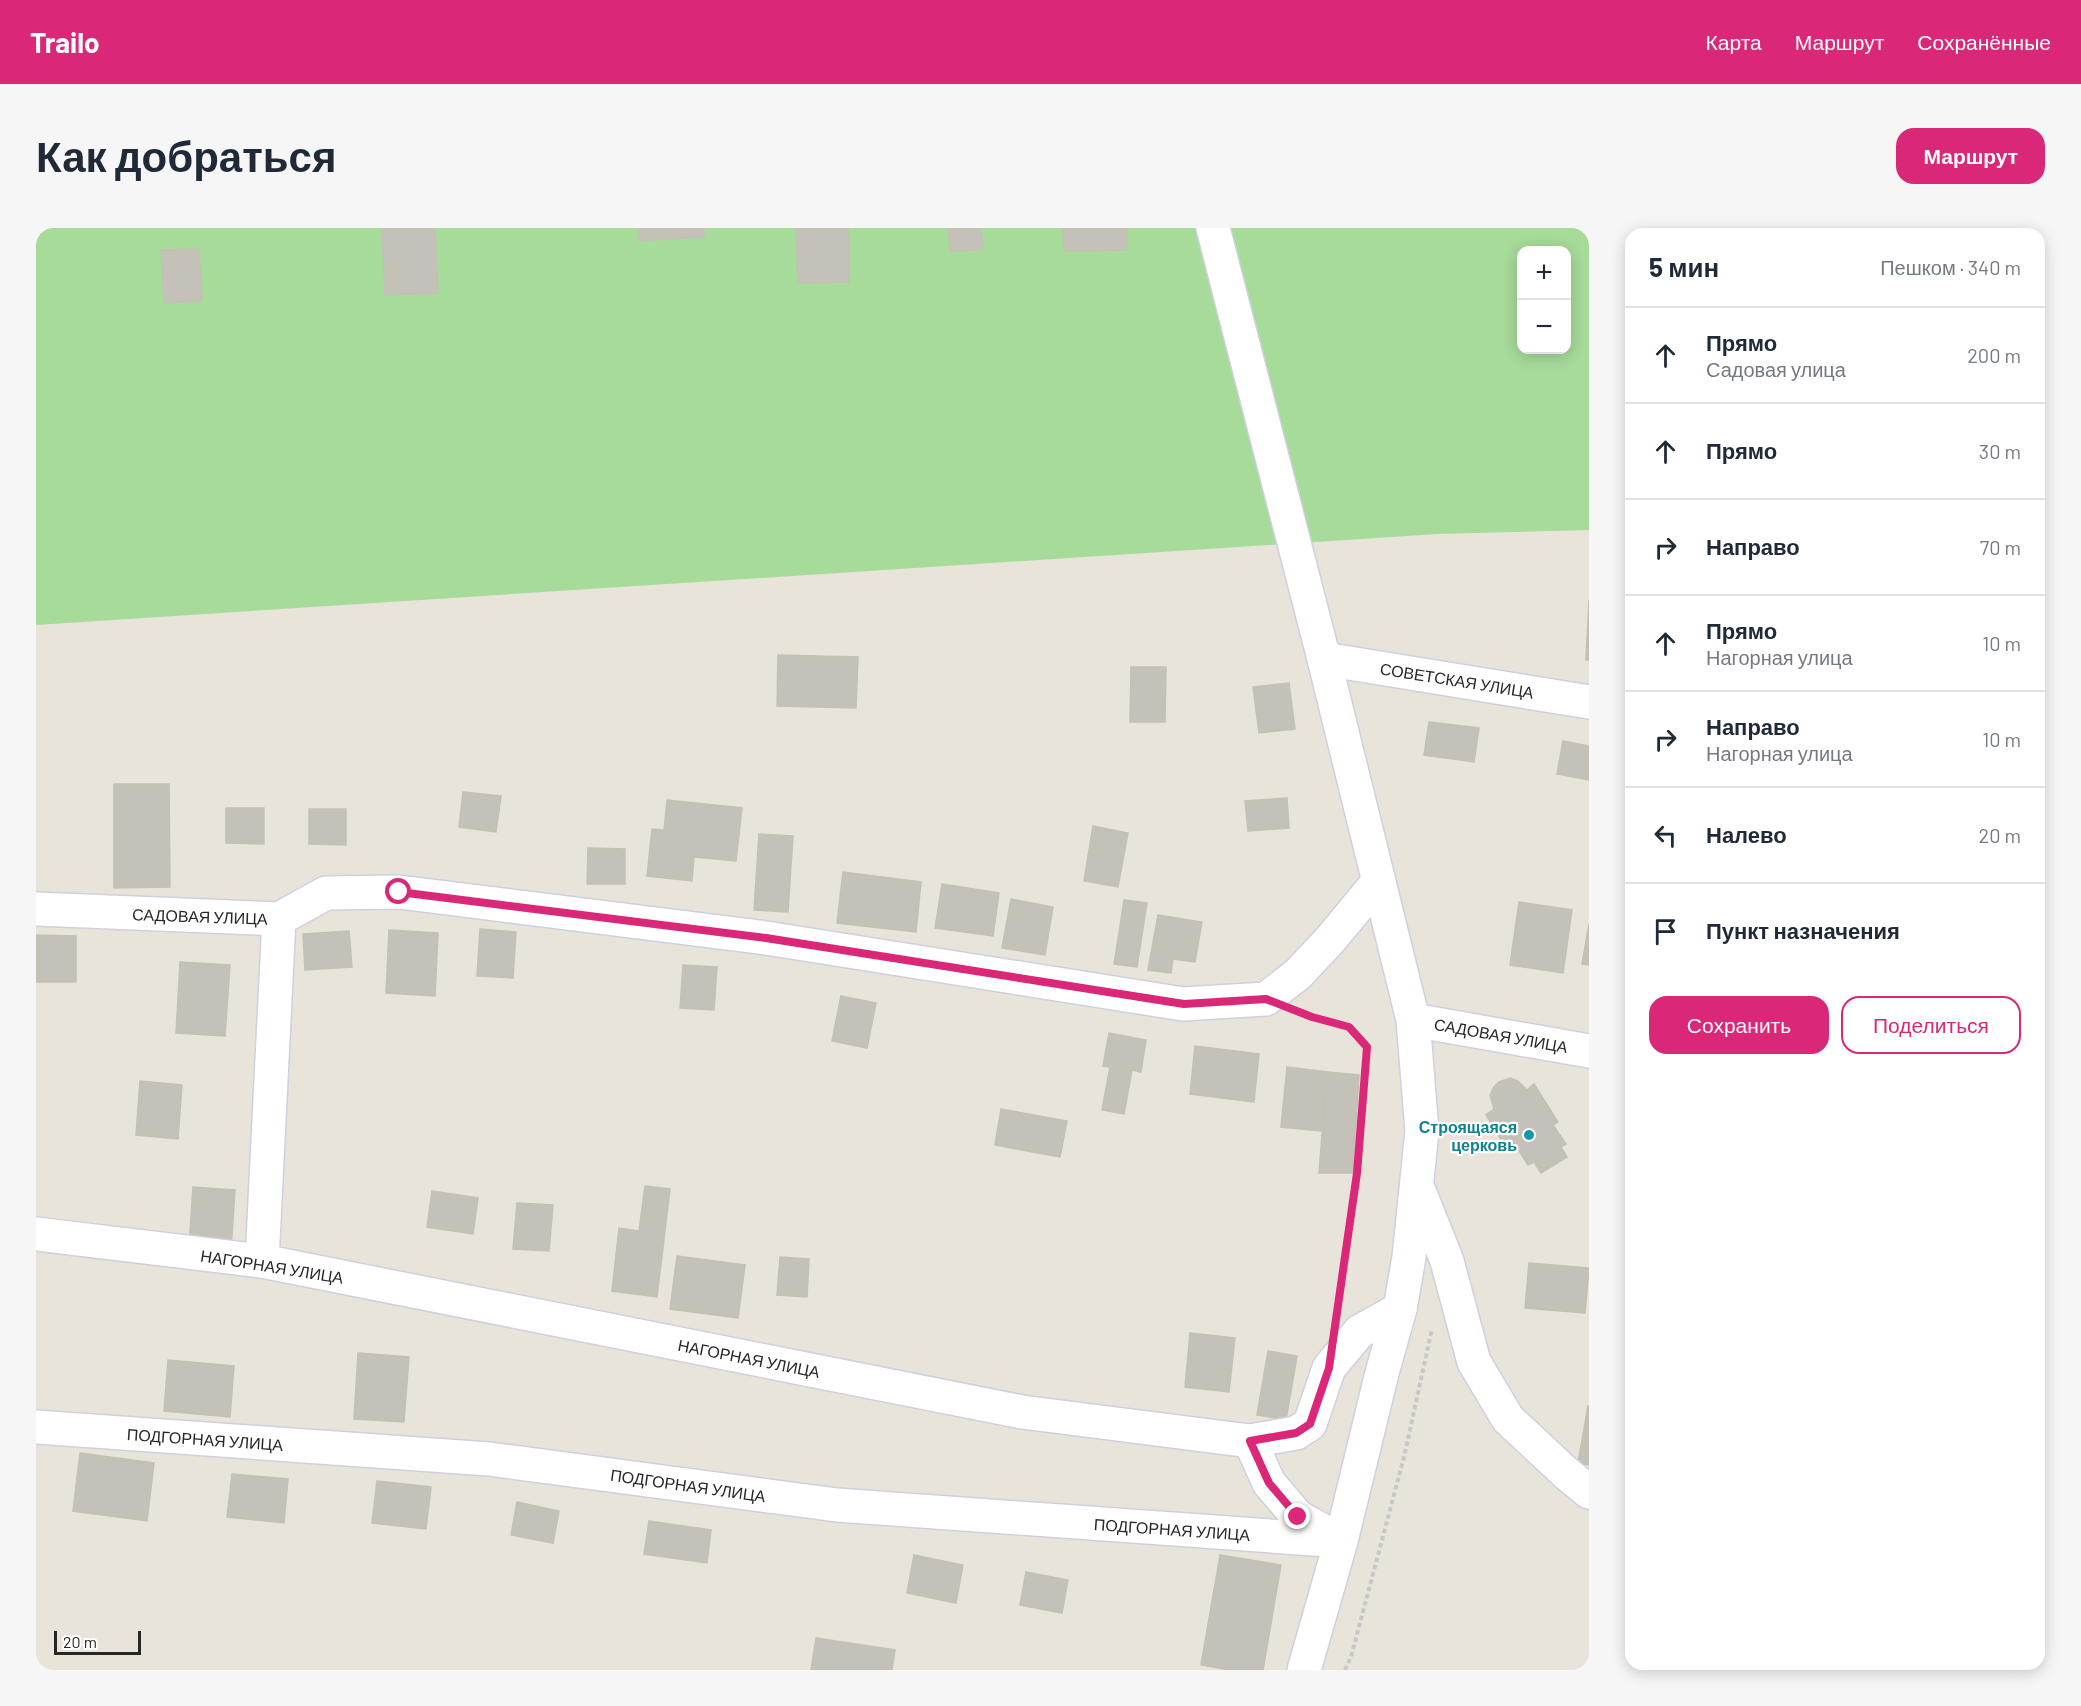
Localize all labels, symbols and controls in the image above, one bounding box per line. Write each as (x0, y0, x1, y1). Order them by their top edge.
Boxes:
text: Trailo (30, 25, 100, 59)
text: Карта (1706, 29, 1762, 54)
text: Маршрут (1795, 29, 1884, 54)
text: Сохранённые (1917, 29, 2051, 54)
button: Маршрут (1896, 128, 2045, 184)
text: Как добраться (36, 130, 336, 180)
map controls (1517, 246, 1571, 354)
button: + (1517, 246, 1571, 300)
text: 5 мин (1649, 251, 1719, 282)
text: Пешком · 340 m (1880, 255, 2021, 279)
button: − (1517, 300, 1571, 354)
text: Прямо (1706, 329, 1777, 355)
icon: ahead (1649, 339, 1682, 372)
text: 200 m (1967, 343, 2021, 367)
text: Садовая улица (1706, 357, 1846, 381)
icon: ahead (1649, 435, 1682, 468)
text: Прямо (1706, 437, 1777, 463)
text: 30 m (1979, 439, 2021, 463)
icon: right (1649, 531, 1682, 564)
text: Направо (1706, 533, 1800, 559)
text: 70 m (1980, 535, 2021, 559)
text: Прямо (1706, 617, 1777, 643)
icon: ahead (1649, 627, 1682, 660)
text: 10 m (1982, 631, 2021, 655)
text: Нагорная улица (1706, 645, 1853, 669)
street label: СОВЕТСКАЯ УЛИЦА (1379, 658, 1535, 702)
text: Направо (1706, 713, 1800, 739)
icon: right (1649, 723, 1682, 756)
text: 10 m (1982, 727, 2021, 751)
text: Нагорная улица (1706, 741, 1853, 765)
icon: left (1649, 819, 1682, 852)
text: Налево (1706, 821, 1787, 847)
text: 20 m (1978, 823, 2021, 847)
route start (385, 878, 411, 904)
street label: САДОВАЯ УЛИЦА (132, 904, 268, 928)
icon: arrive (1649, 915, 1682, 948)
text: Пункт назначения (1706, 917, 1900, 943)
button: Сохранить (1649, 996, 1829, 1054)
button: Поделиться (1841, 996, 2021, 1054)
street label: САДОВАЯ УЛИЦА (1433, 1014, 1570, 1056)
place label: Строящаяся церковь (1419, 1117, 1517, 1154)
marker: Строящаяся церковь (1522, 1128, 1536, 1142)
street label: НАГОРНАЯ УЛИЦА (199, 1245, 345, 1287)
street label: НАГОРНАЯ УЛИЦА (676, 1335, 822, 1381)
street label: ПОДГОРНАЯ УЛИЦА (126, 1424, 284, 1454)
street label: ПОДГОРНАЯ УЛИЦА (609, 1465, 767, 1505)
route end (1284, 1503, 1310, 1529)
street label: ПОДГОРНАЯ УЛИЦА (1093, 1514, 1251, 1544)
scale bar (54, 1628, 141, 1656)
text: 20 m (63, 1632, 97, 1651)

